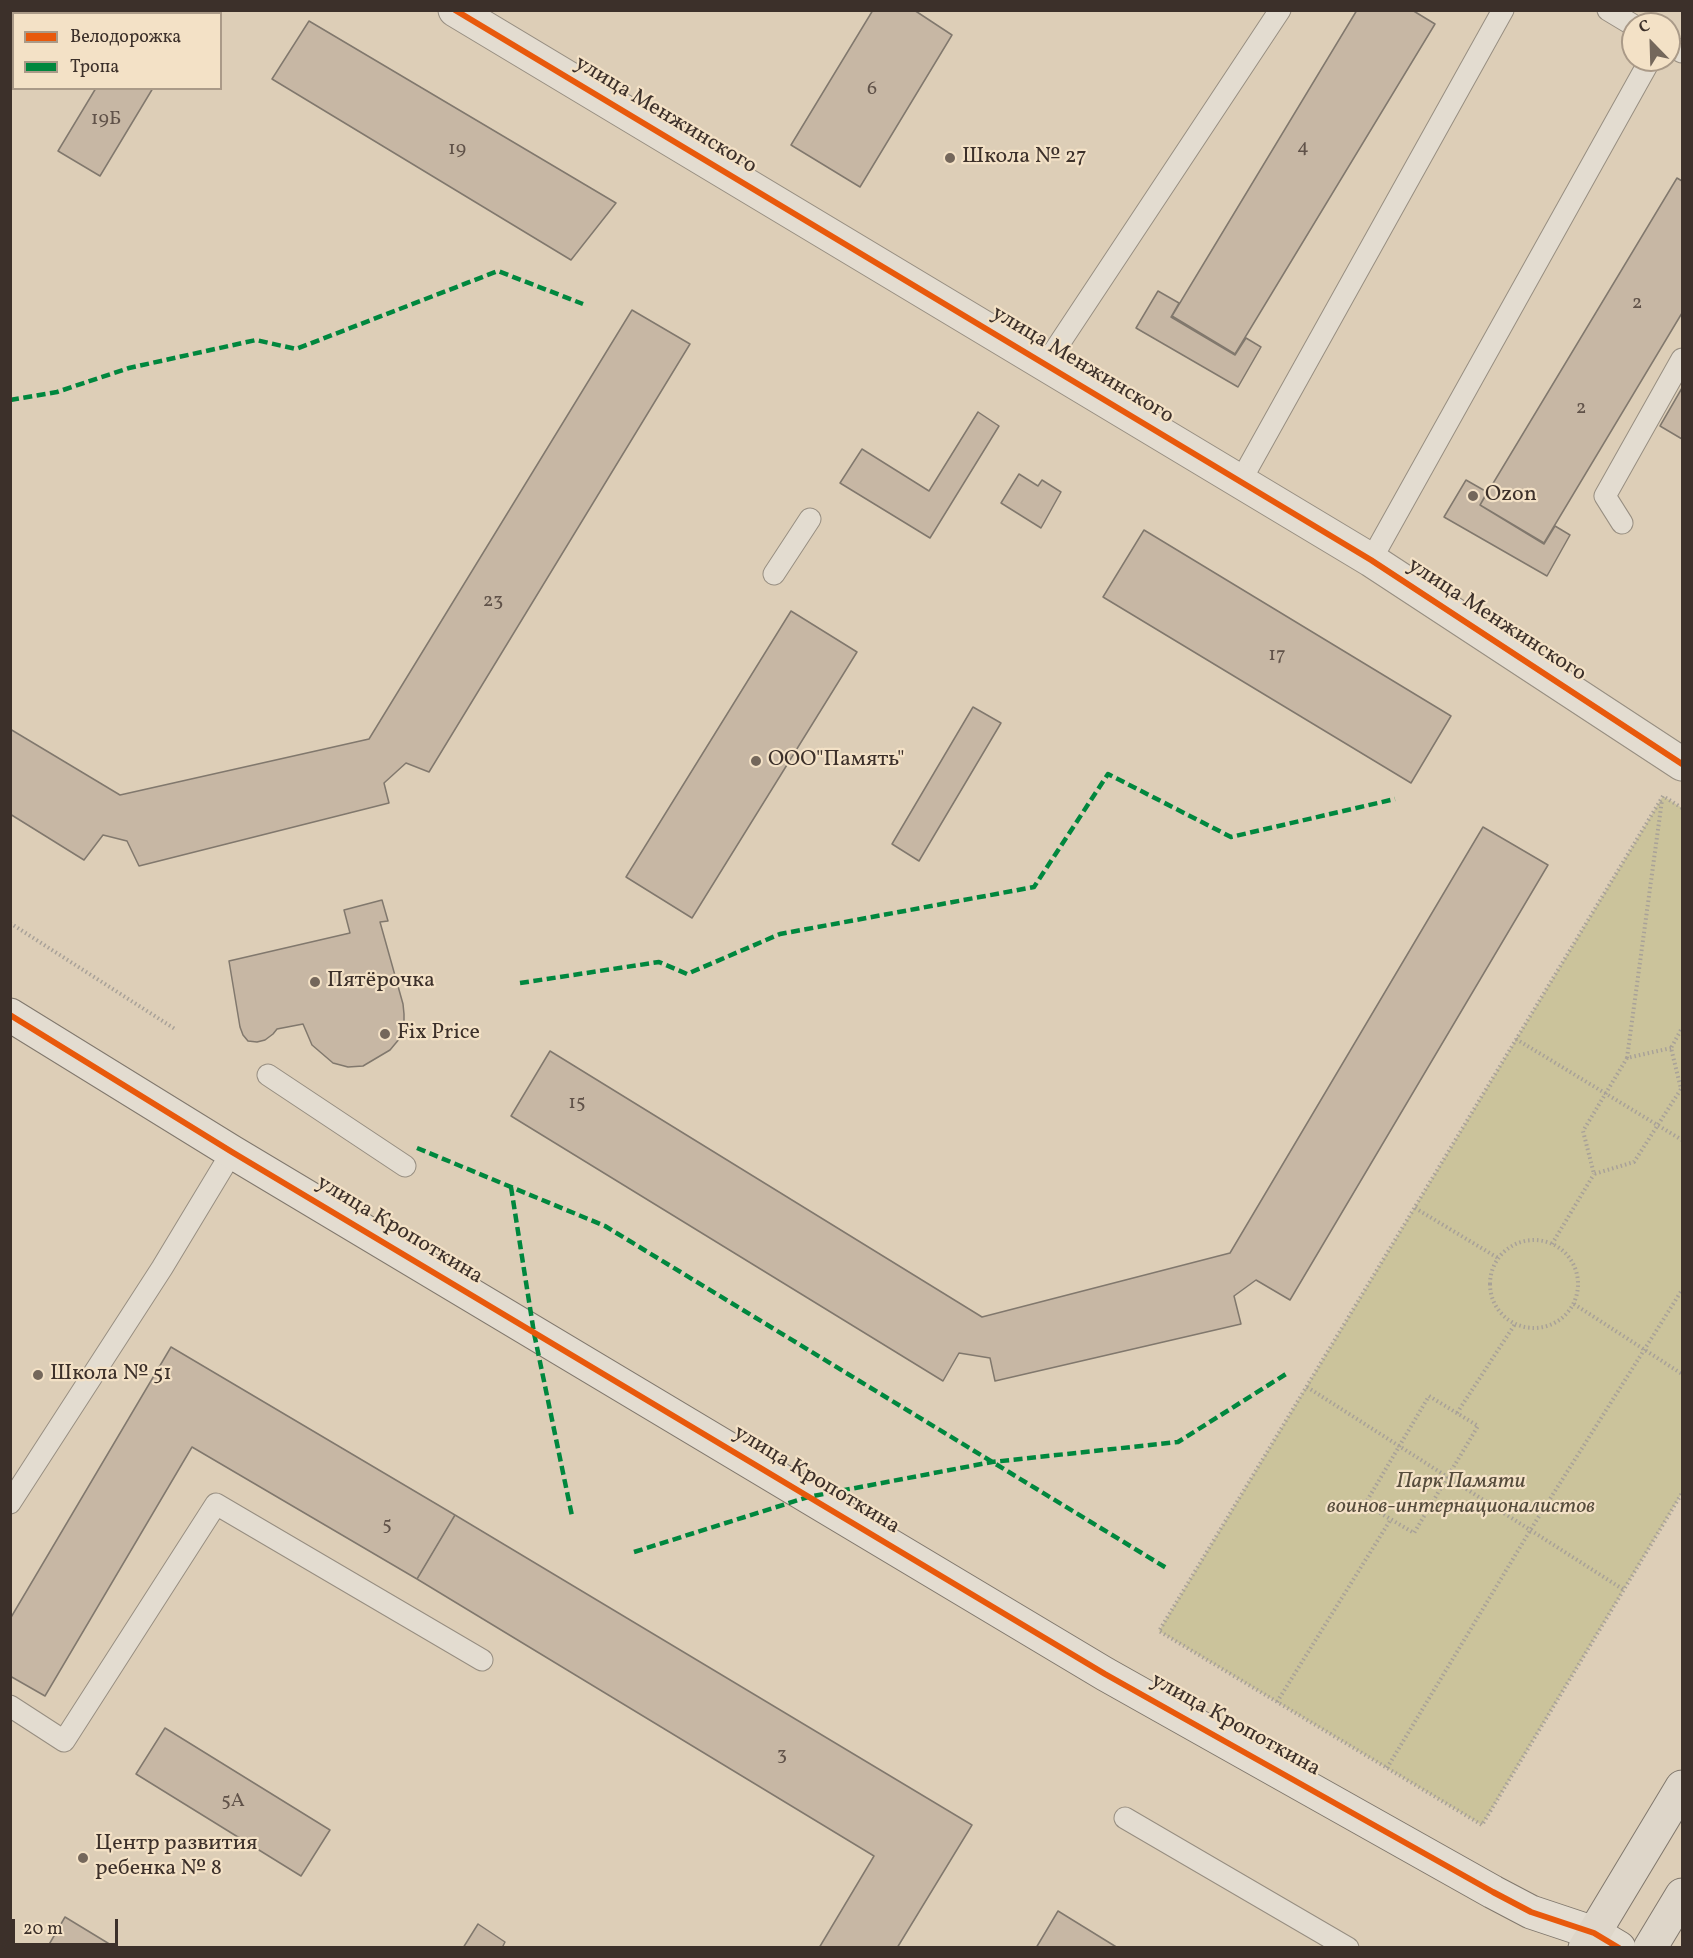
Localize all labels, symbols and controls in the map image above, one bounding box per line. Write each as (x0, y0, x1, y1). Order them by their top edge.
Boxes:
legend (12, 12, 222, 90)
north arrow (1621, 12, 1681, 72)
text: С (1636, 15, 1654, 39)
text: Велодорожка (70, 25, 181, 50)
street label: улица Менжинского (569, 51, 761, 181)
text: Тропа (70, 55, 119, 80)
house number: 6 (867, 78, 877, 102)
house number: 19Б (91, 108, 121, 132)
house number: 4 (1297, 136, 1309, 160)
house number: 19 (448, 138, 466, 162)
place label: Школа № 27 (962, 145, 1087, 171)
marker: Школа № 27 (943, 151, 957, 165)
house number: 2 (1632, 292, 1642, 316)
street label: улица Менжинского (986, 301, 1178, 431)
house number: 2 (1576, 397, 1586, 421)
place label: Ozon (1485, 483, 1537, 509)
marker: Ozon (1466, 489, 1480, 503)
street label: улица Менжинского (1402, 553, 1590, 689)
house number: 23 (483, 590, 503, 614)
house number: 17 (1268, 644, 1286, 668)
place label: ООО"Память" (768, 748, 905, 774)
marker: ООО"Память" (749, 754, 763, 768)
place label: Пятёрочка (327, 969, 435, 995)
marker: Пятёрочка (308, 975, 322, 989)
place label: Fix Price (397, 1021, 480, 1047)
marker: Fix Price (378, 1027, 392, 1041)
house number: 15 (568, 1092, 586, 1116)
street label: улица Кропоткина (311, 1171, 487, 1291)
place label: Школа № 51 (50, 1362, 172, 1388)
marker: Школа № 51 (31, 1368, 45, 1382)
street label: улица Кропоткина (728, 1421, 904, 1541)
park label: Парк Памяти воинов-интернационалистов (1327, 1470, 1595, 1522)
house number: 5 (382, 1514, 392, 1538)
street label: улица Кропоткина (1146, 1668, 1324, 1784)
house number: 3 (777, 1744, 787, 1768)
house number: 5А (221, 1790, 245, 1814)
place label: Центр развития ребенка № 8 (95, 1832, 258, 1884)
marker: Центр развития ребенка № 8 (76, 1851, 90, 1865)
scale bar (15, 1907, 122, 1945)
text: 20 m (23, 1917, 63, 1942)

